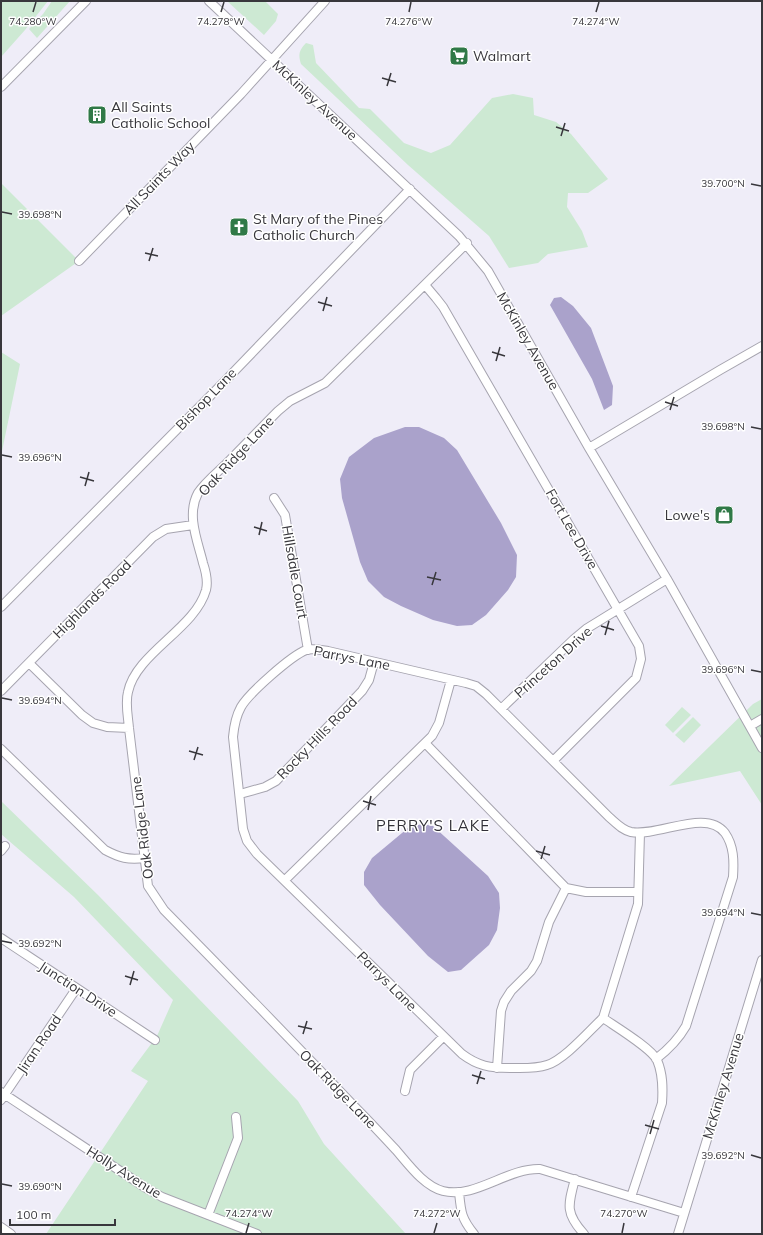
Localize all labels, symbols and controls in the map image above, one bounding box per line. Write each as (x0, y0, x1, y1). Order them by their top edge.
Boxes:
text: 74.280°W (9, 15, 57, 28)
text: 74.278°W (197, 15, 245, 28)
text: 74.276°W (385, 15, 433, 28)
text: 74.274°W (572, 15, 620, 28)
supermarket icon: Walmart (448, 45, 470, 67)
place label: Walmart (473, 47, 531, 65)
street label: McKinley Avenue (269, 56, 361, 144)
place label: All Saints Catholic School (111, 98, 210, 132)
building icon: All Saints Catholic School (86, 104, 108, 126)
street label: All Saints Way (119, 137, 199, 219)
text: 39.700°N (701, 177, 745, 190)
text: 39.698°N (18, 208, 62, 221)
place label: St Mary of the Pines Catholic Church (253, 210, 383, 244)
church icon: St Mary of the Pines Catholic Church (228, 216, 250, 238)
street label: McKinley Avenue (493, 289, 563, 393)
street label: Bishop Lane (172, 364, 240, 434)
street label: Oak Ridge Lane (194, 412, 278, 500)
text: 39.698°N (701, 420, 745, 433)
text: 39.696°N (18, 451, 62, 464)
street label: Fort Lee Drive (542, 486, 602, 572)
shop icon: Lowe's (713, 504, 735, 526)
place label: Lowe's (665, 506, 710, 524)
street label: Hillsdale Court (278, 524, 312, 620)
street label: Highlands Road (49, 556, 135, 642)
street label: Princeton Drive (510, 622, 596, 702)
street label: Parrys Lane (312, 642, 392, 674)
text: 39.696°N (701, 663, 745, 676)
street label: Rocky Hills Road (273, 693, 361, 783)
text: 39.694°N (18, 694, 62, 707)
street label: Oak Ridge Lane (127, 776, 157, 880)
district label: PERRY'S LAKE (376, 816, 490, 835)
text: 39.694°N (701, 906, 745, 919)
text: 39.692°N (18, 937, 62, 950)
street label: Parrys Lane (353, 947, 421, 1015)
street label: Junction Drive (35, 957, 121, 1021)
street label: Jiran Road (13, 1011, 65, 1077)
street label: McKinley Avenue (698, 1031, 748, 1141)
street label: Oak Ridge Lane (296, 1046, 380, 1132)
street label: Holly Avenue (83, 1142, 165, 1202)
text: 39.692°N (701, 1149, 745, 1162)
text: 39.690°N (18, 1180, 62, 1193)
scale bar (10, 1201, 115, 1227)
text: 100 m (16, 1207, 51, 1222)
text: 74.274°W (225, 1207, 273, 1220)
text: 74.272°W (413, 1207, 461, 1220)
text: 74.270°W (600, 1207, 648, 1220)

